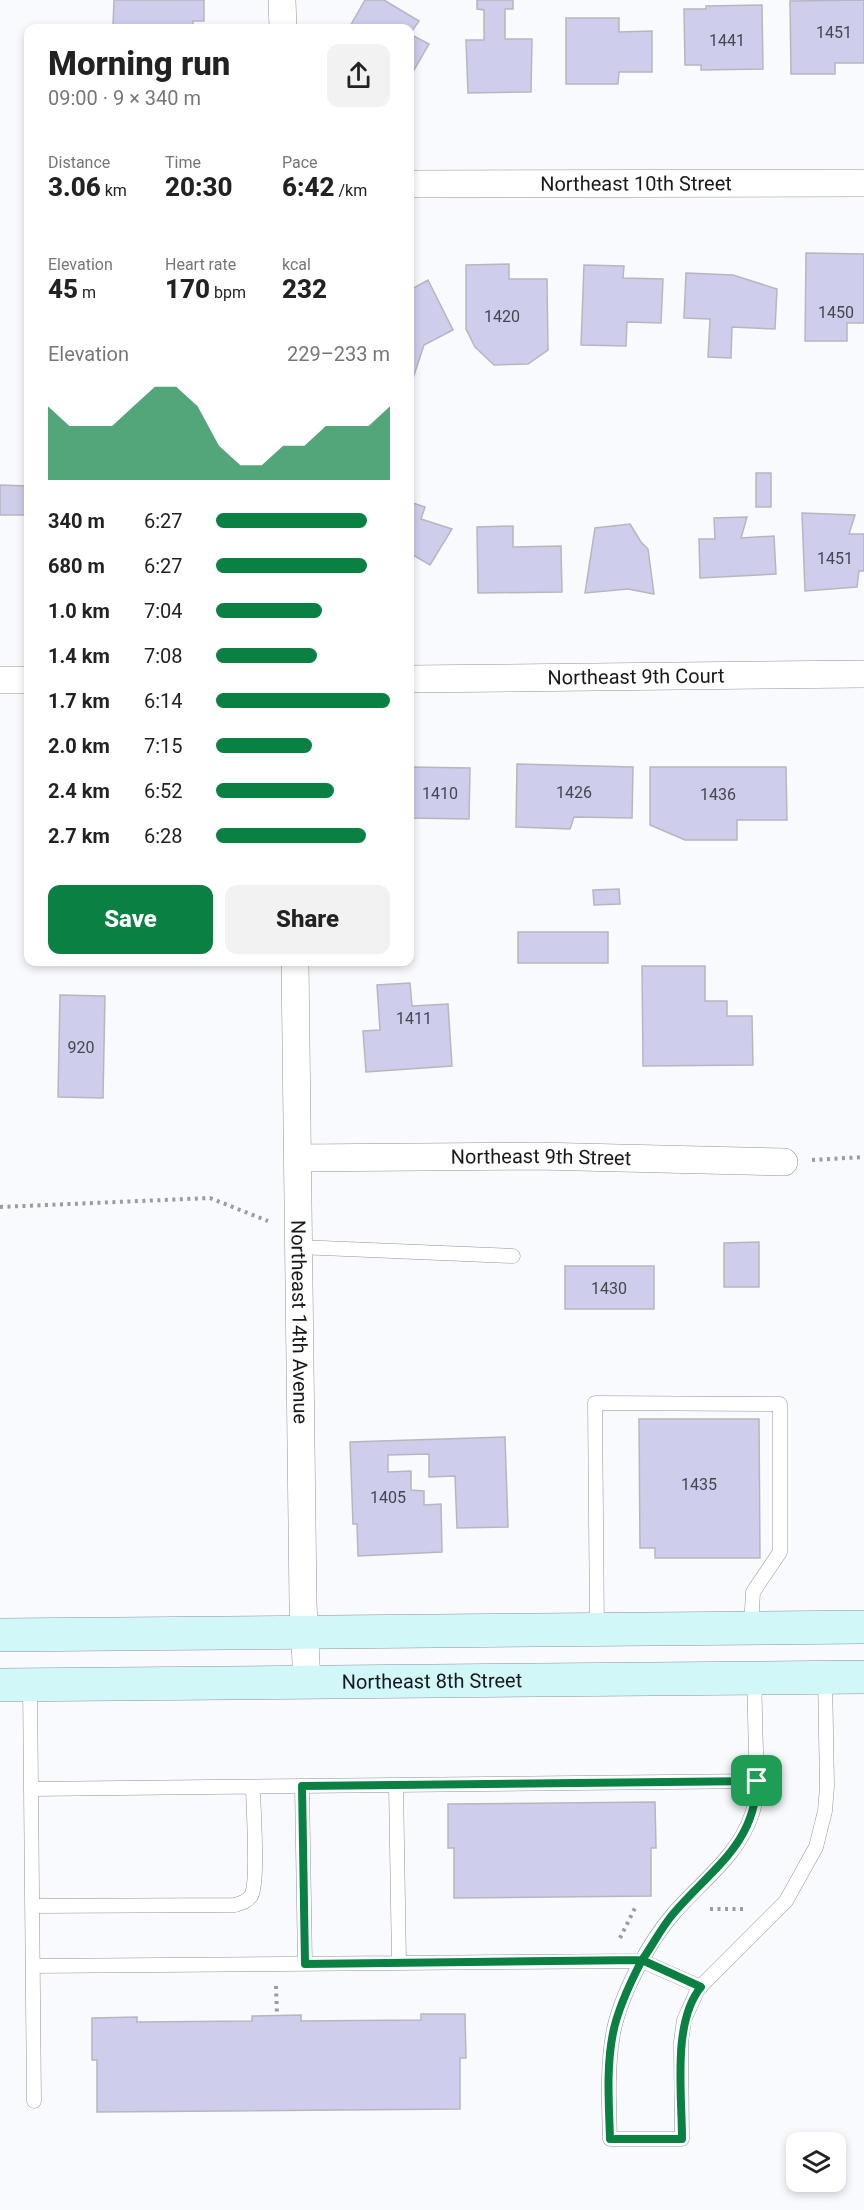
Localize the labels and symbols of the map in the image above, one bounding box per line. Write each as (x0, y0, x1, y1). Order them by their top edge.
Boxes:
house number: 1451 (816, 23, 852, 42)
house number: 1441 (709, 31, 745, 50)
street label: Northeast 10th Street (540, 171, 732, 196)
house number: 1450 (818, 303, 854, 322)
house number: 1420 (484, 307, 520, 326)
house number: 1451 (817, 549, 853, 568)
street label: Northeast 9th Court (547, 664, 725, 689)
house number: 1426 (556, 783, 592, 802)
house number: 1410 (422, 784, 458, 803)
house number: 1436 (700, 785, 736, 804)
house number: 1411 (396, 1009, 432, 1028)
house number: 920 (68, 1038, 94, 1057)
street label: Northeast 9th Street (451, 1144, 631, 1170)
street label: Northeast 14th Avenue (286, 1220, 313, 1424)
house number: 1430 (591, 1279, 627, 1298)
house number: 1435 (681, 1475, 717, 1494)
house number: 1405 (370, 1488, 406, 1507)
street label: Northeast 8th Street (342, 1668, 522, 1694)
pin (731, 1755, 782, 1806)

